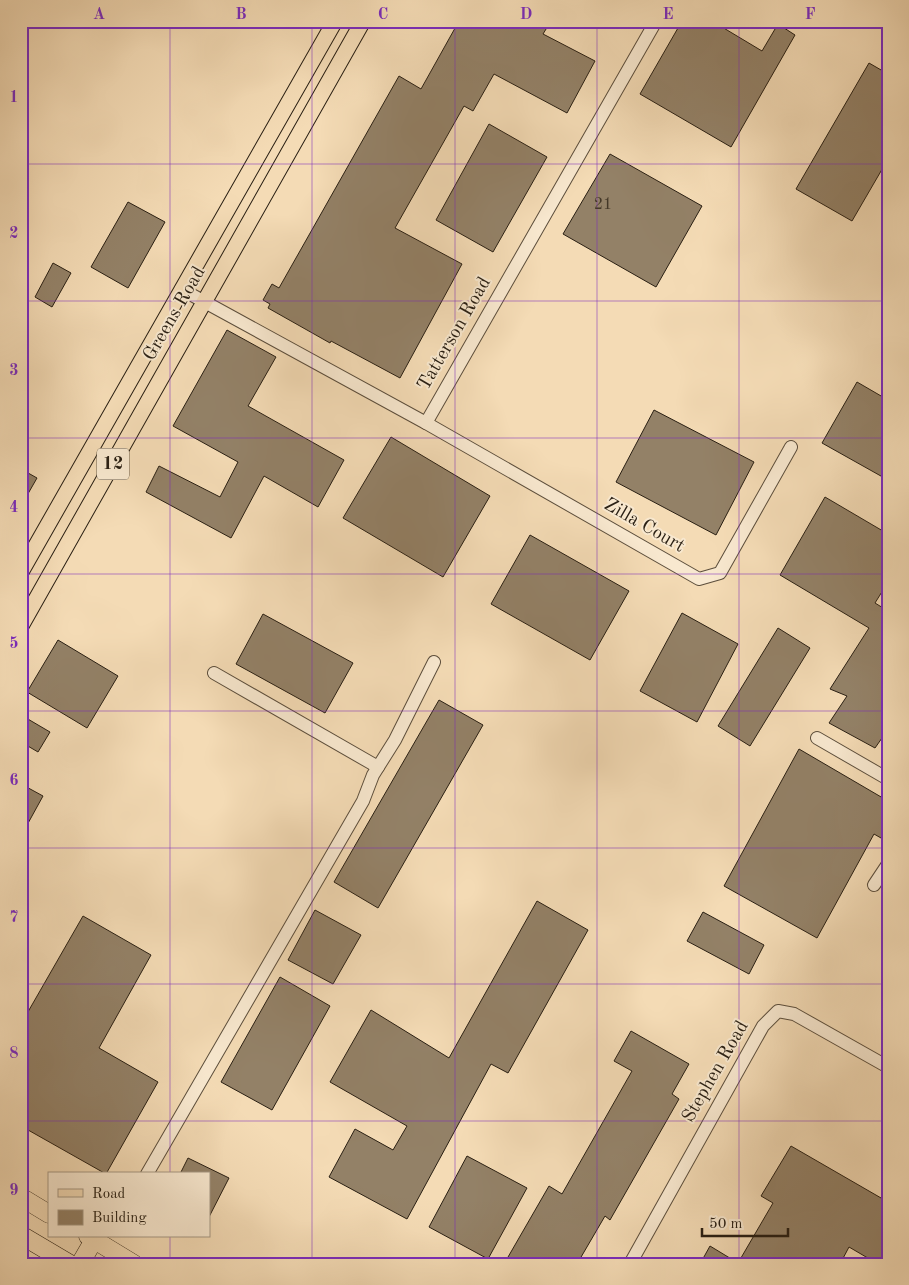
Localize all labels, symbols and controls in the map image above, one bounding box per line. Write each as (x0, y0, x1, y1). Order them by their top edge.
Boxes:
text: A (93, 7, 105, 23)
text: B (235, 7, 247, 23)
text: C (378, 7, 388, 23)
text: D (520, 7, 532, 23)
text: E (662, 7, 674, 23)
text: F (805, 7, 816, 23)
text: 1 (9, 90, 19, 106)
house number: 21 (594, 197, 612, 213)
text: 2 (9, 226, 19, 242)
street label: Greens Road (140, 264, 210, 364)
street label: Tatterson Road (415, 274, 495, 394)
text: 3 (9, 363, 19, 379)
road number: 12 (97, 448, 129, 479)
street label: Zilla Court (601, 495, 687, 557)
text: 4 (9, 500, 19, 516)
text: 5 (9, 636, 19, 652)
text: 6 (9, 773, 19, 789)
text: 7 (9, 910, 19, 926)
street label: Stephen Road (679, 1018, 753, 1126)
text: 8 (9, 1046, 19, 1062)
legend (48, 1172, 210, 1238)
text: 9 (9, 1183, 19, 1199)
text: Road (92, 1187, 126, 1202)
scale bar (702, 1205, 788, 1237)
text: Building (92, 1211, 147, 1226)
text: 50 m (709, 1217, 743, 1232)

